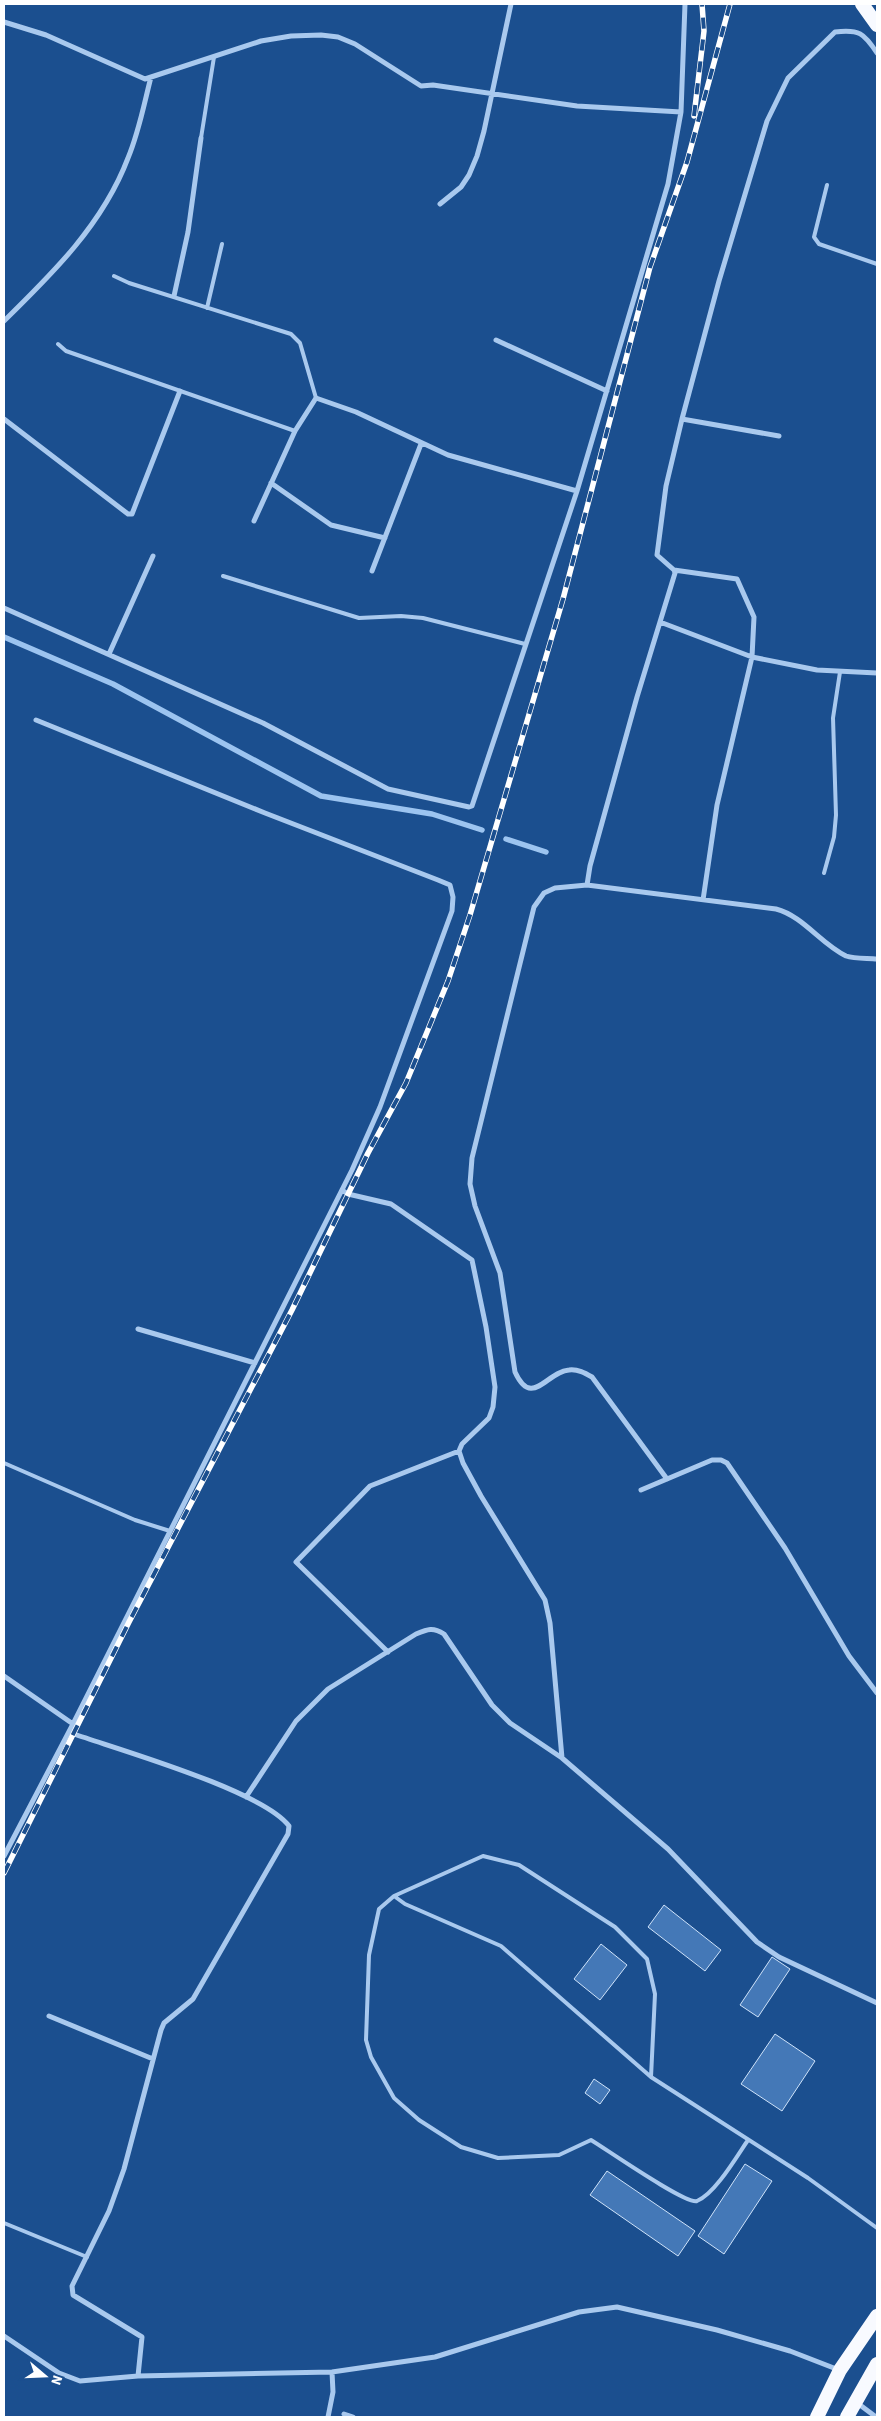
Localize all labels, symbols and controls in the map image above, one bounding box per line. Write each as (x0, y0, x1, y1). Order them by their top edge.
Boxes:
north arrow (20, 2351, 70, 2401)
text: N (45, 2372, 67, 2388)

